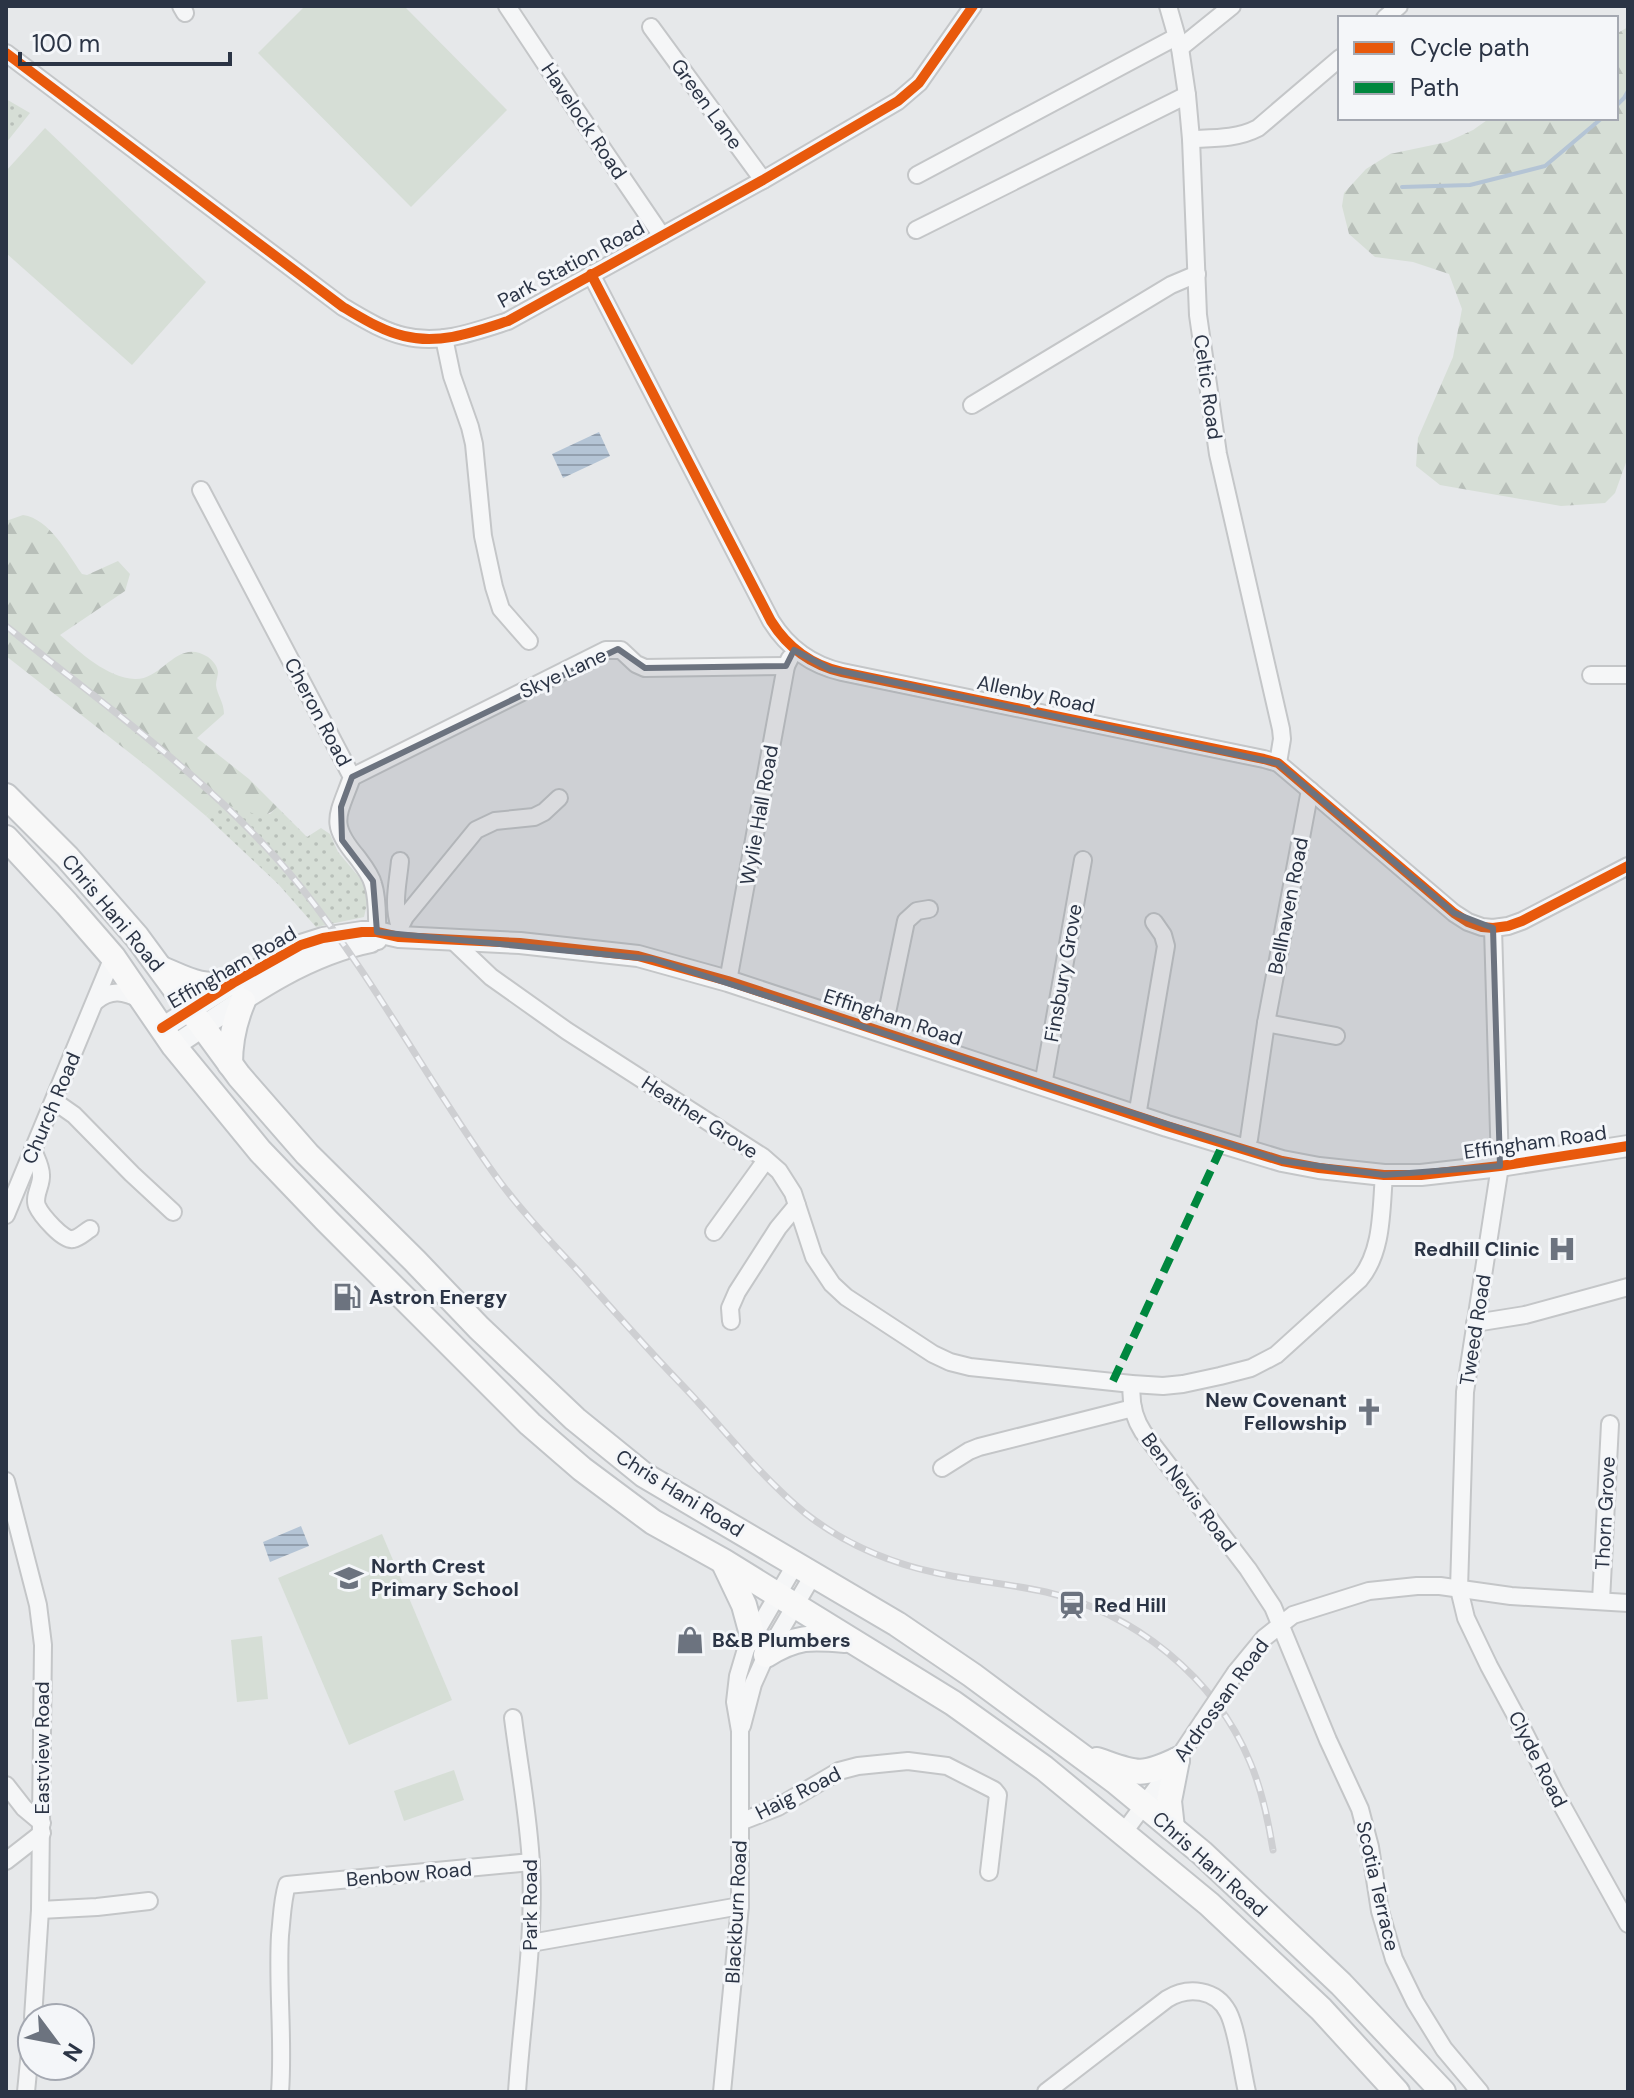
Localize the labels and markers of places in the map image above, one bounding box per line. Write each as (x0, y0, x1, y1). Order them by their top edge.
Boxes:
hospital icon: Redhill Clinic (1547, 1234, 1577, 1264)
place label: Redhill Clinic (1414, 1236, 1540, 1262)
fuel station icon: Astron Energy (332, 1282, 362, 1312)
place label: Astron Energy (369, 1284, 507, 1310)
place label: New Covenant Fellowship (1205, 1387, 1347, 1436)
church icon: New Covenant Fellowship (1354, 1397, 1384, 1427)
place label: North Crest Primary School (371, 1553, 519, 1602)
school or university icon: North Crest Primary School (334, 1563, 364, 1593)
station icon: Red Hill (1057, 1590, 1087, 1620)
place label: Red Hill (1094, 1592, 1166, 1618)
shop icon: B&B Plumbers (675, 1625, 705, 1655)
place label: B&B Plumbers (712, 1627, 851, 1653)

